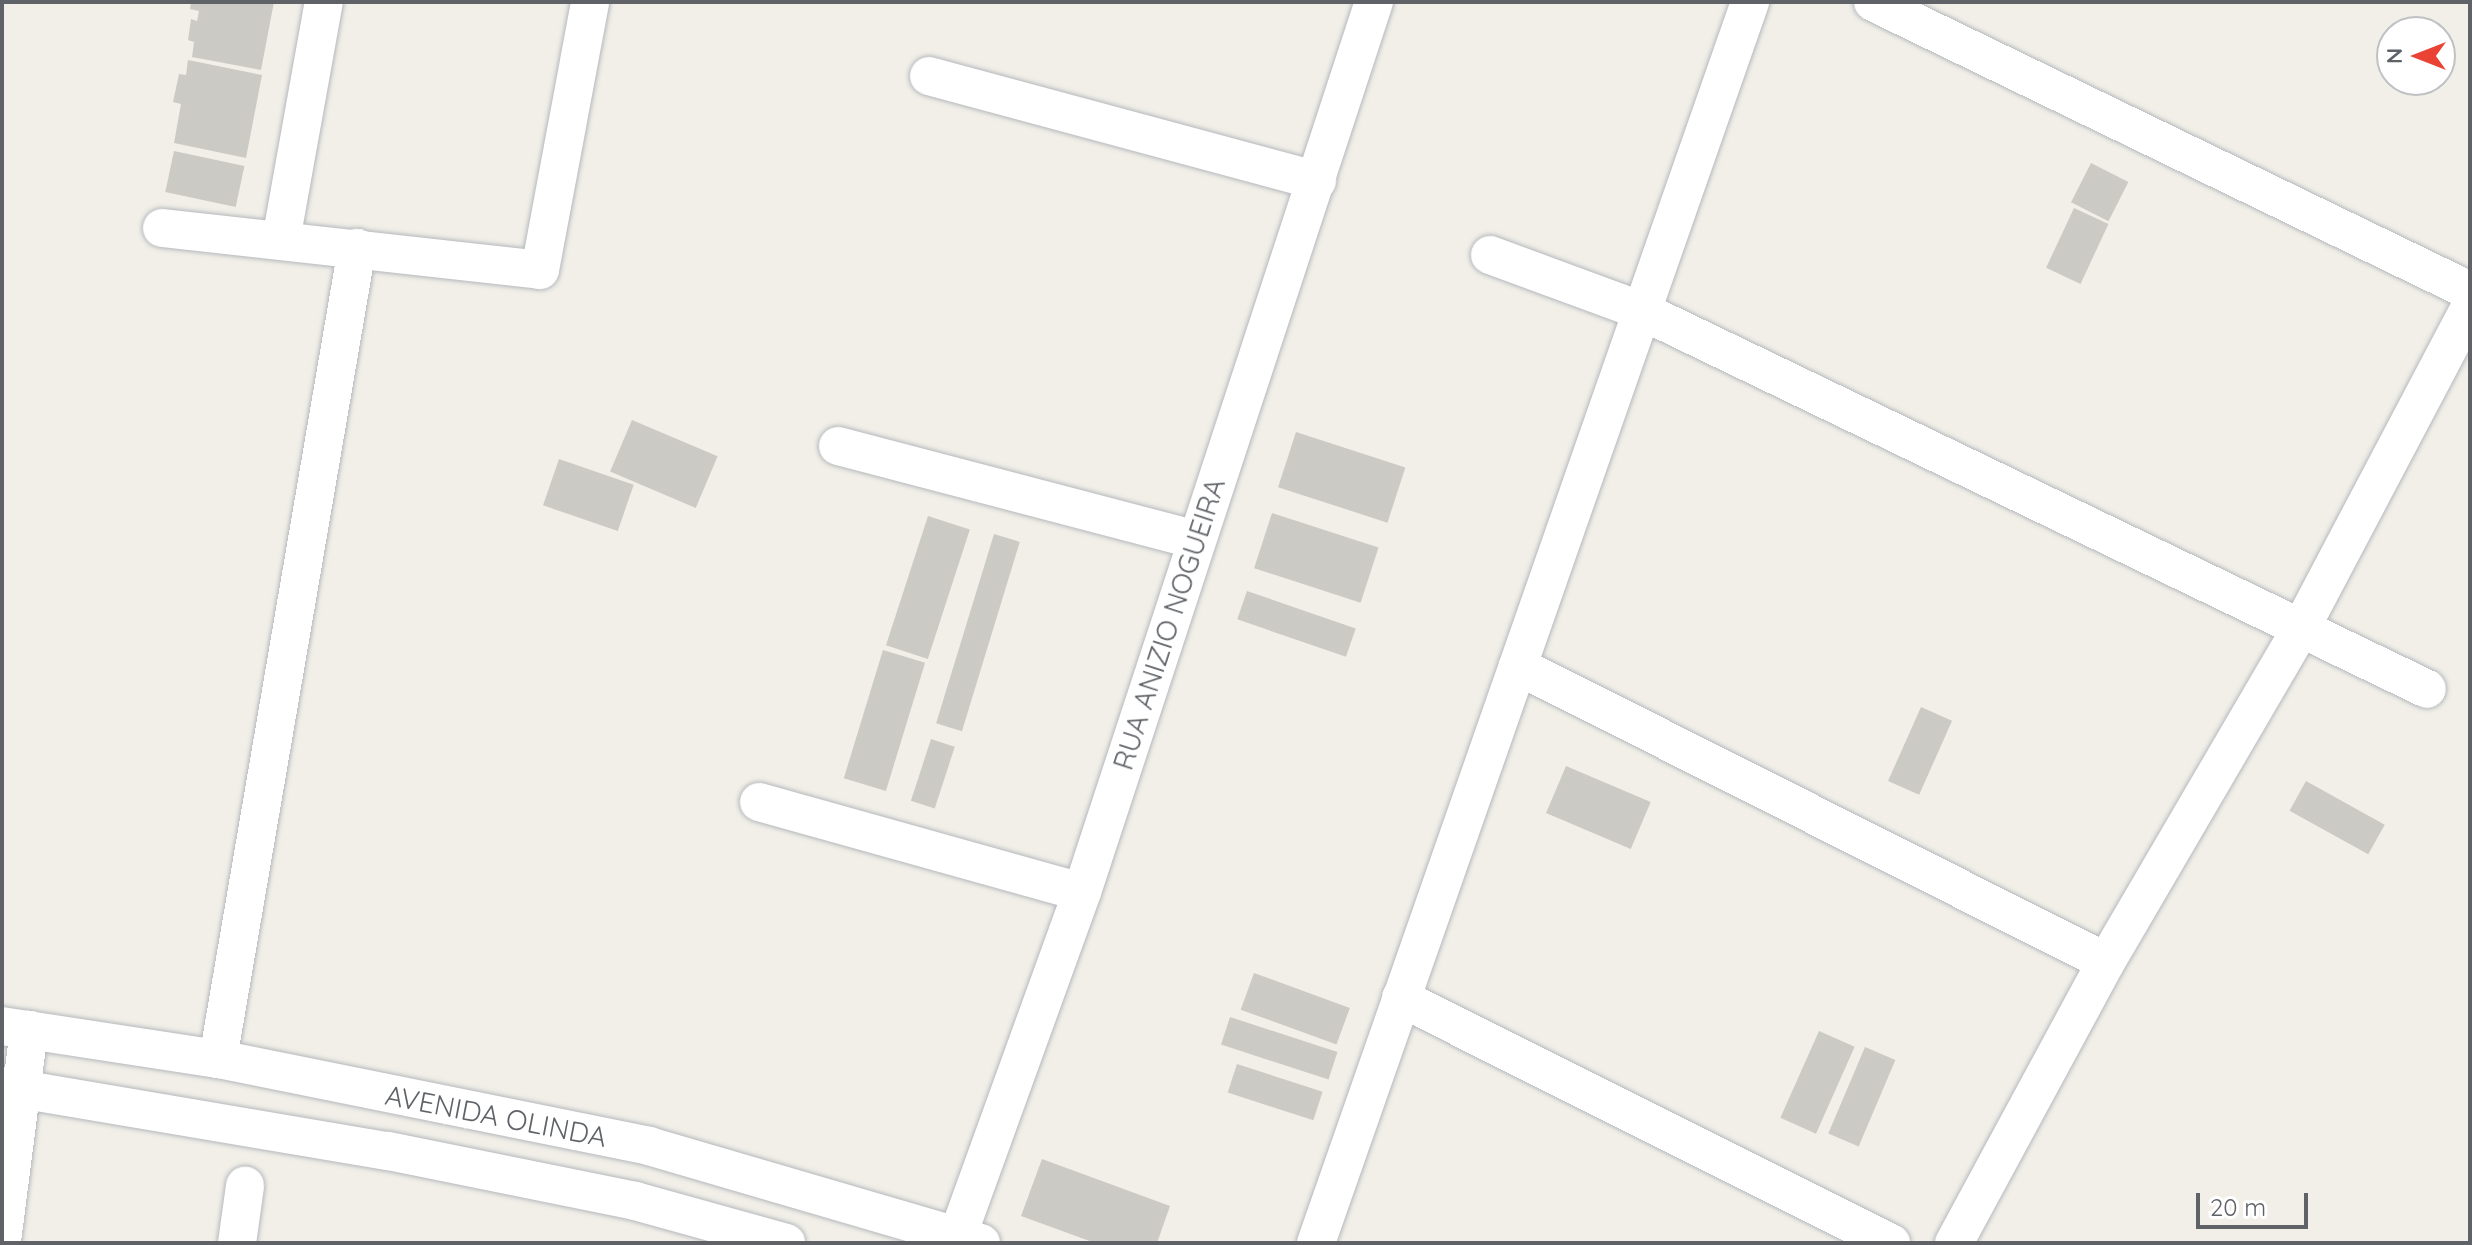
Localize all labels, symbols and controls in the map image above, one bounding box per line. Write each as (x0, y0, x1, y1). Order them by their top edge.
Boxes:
north arrow (2376, 16, 2456, 96)
text: N (2380, 48, 2408, 64)
street label: RUA ANIZIO NOGUEIRA (1106, 474, 1232, 774)
street label: AVENIDA OLINDA (382, 1078, 610, 1154)
scale bar (2200, 1177, 2312, 1227)
text: 20 m (2210, 1192, 2266, 1222)

